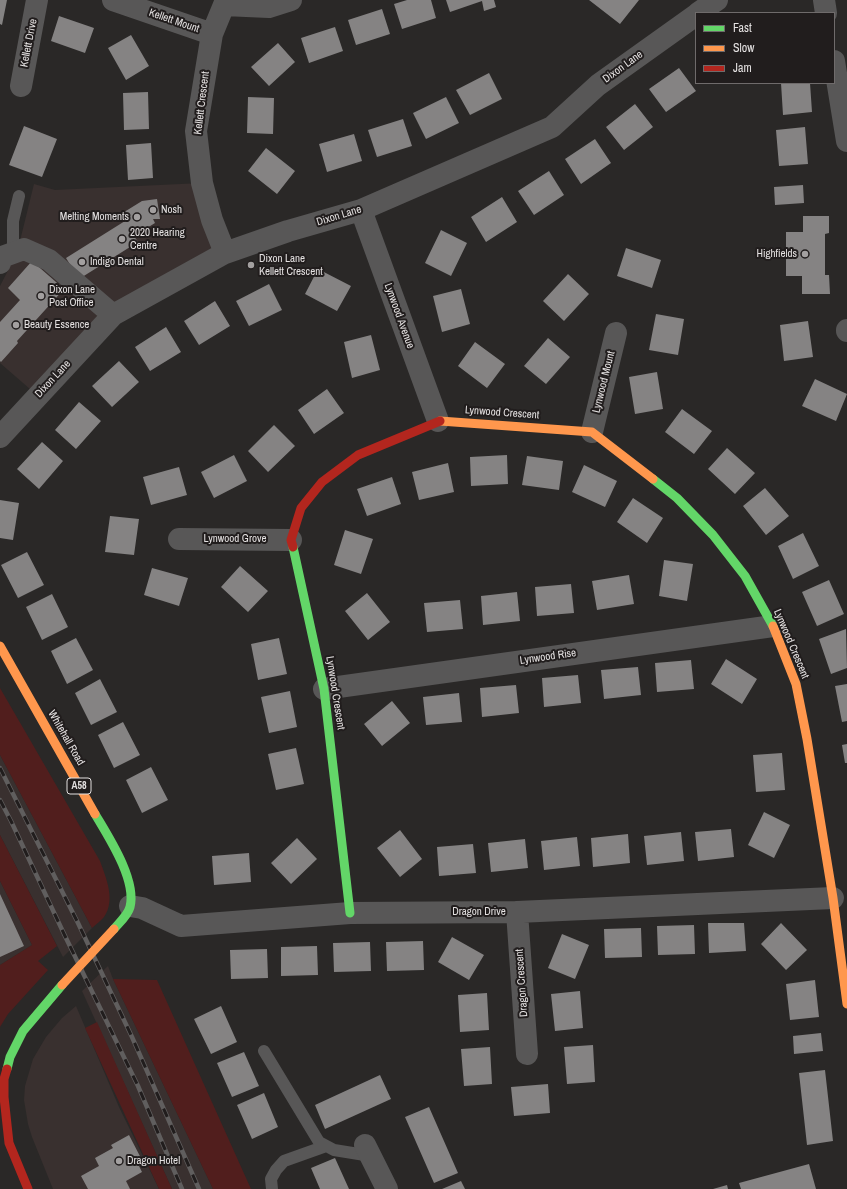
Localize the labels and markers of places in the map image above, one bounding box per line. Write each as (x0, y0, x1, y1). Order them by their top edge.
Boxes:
place label: Nosh (161, 203, 182, 217)
marker: Nosh (148, 205, 158, 215)
place label: Melting Moments (60, 210, 129, 224)
marker: Melting Moments (132, 212, 142, 222)
place label: 2020 Hearing Centre (130, 226, 185, 252)
marker: 2020 Hearing Centre (117, 234, 127, 244)
place label: Highfields (756, 247, 797, 261)
marker: Highfields (800, 249, 810, 259)
place label: Dixon Lane Kellett Crescent (259, 252, 323, 278)
place label: Indigo Dental (90, 255, 144, 269)
marker: Indigo Dental (77, 257, 87, 267)
marker: Dixon Lane Kellett Crescent (246, 260, 256, 270)
place label: Dixon Lane Post Office (49, 283, 95, 309)
marker: Dixon Lane Post Office (36, 291, 46, 301)
place label: Beauty Essence (24, 318, 89, 332)
marker: Beauty Essence (11, 320, 21, 330)
place label: Dragon Hotel (127, 1154, 180, 1168)
marker: Dragon Hotel (114, 1156, 124, 1166)

